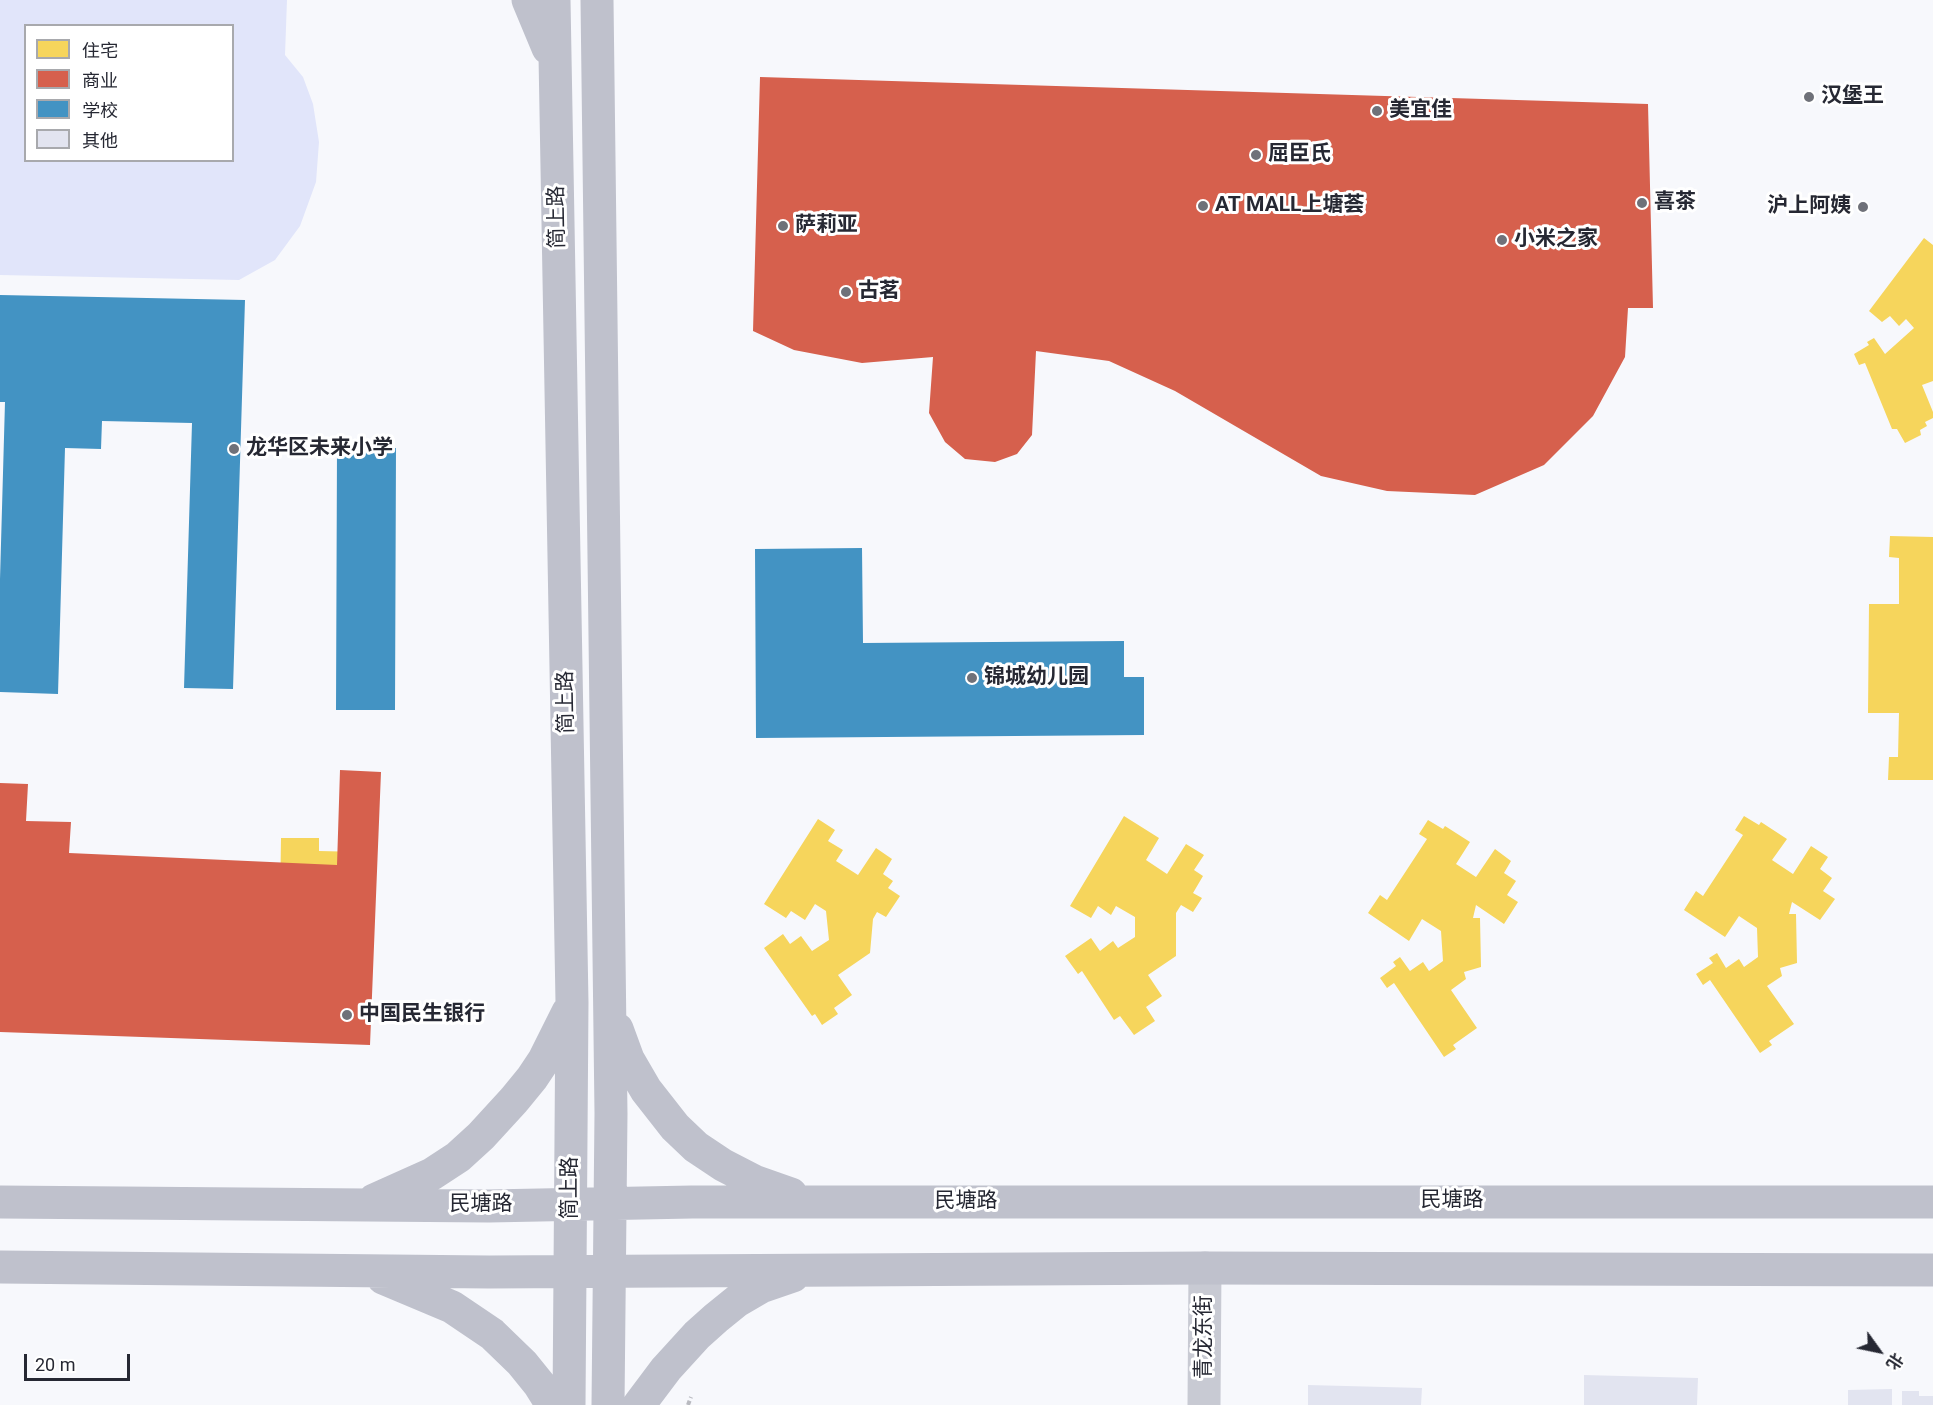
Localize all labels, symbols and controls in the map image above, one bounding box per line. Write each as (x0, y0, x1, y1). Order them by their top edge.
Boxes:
legend (24, 24, 234, 162)
text: 住宅 (82, 40, 118, 61)
text: 商业 (82, 70, 118, 91)
place label: 汉堡王 (1821, 84, 1884, 110)
marker: 汉堡王 (1802, 90, 1816, 104)
place label: 美宜佳 (1389, 98, 1452, 124)
text: 学校 (82, 100, 118, 121)
marker: 美宜佳 (1370, 104, 1384, 118)
text: 其他 (82, 130, 118, 151)
place label: 屈臣氏 (1268, 142, 1331, 168)
marker: 屈臣氏 (1249, 148, 1263, 162)
street label: 简上路 (545, 185, 571, 249)
place label: 喜茶 (1654, 190, 1696, 216)
place label: AT MALL上塘荟 (1215, 193, 1364, 219)
place label: 沪上阿姨 (1767, 194, 1851, 220)
marker: 喜茶 (1635, 196, 1649, 210)
marker: AT MALL上塘荟 (1196, 199, 1210, 213)
marker: 沪上阿姨 (1856, 200, 1870, 214)
place label: 萨莉亚 (795, 213, 858, 239)
marker: 萨莉亚 (776, 219, 790, 233)
place label: 小米之家 (1514, 227, 1598, 253)
marker: 小米之家 (1495, 233, 1509, 247)
place label: 古茗 (858, 279, 900, 305)
marker: 古茗 (839, 285, 853, 299)
place label: 龙华区未来小学 (246, 436, 393, 462)
marker: 龙华区未来小学 (227, 442, 241, 456)
place label: 锦城幼儿园 (984, 665, 1089, 691)
street label: 简上路 (554, 670, 580, 734)
marker: 锦城幼儿园 (965, 671, 979, 685)
place label: 中国民生银行 (359, 1002, 485, 1028)
marker: 中国民生银行 (340, 1008, 354, 1022)
street label: 简上路 (558, 1157, 584, 1219)
street label: 民塘路 (1421, 1188, 1483, 1214)
street label: 民塘路 (935, 1189, 997, 1215)
street label: 民塘路 (450, 1192, 512, 1218)
street label: 青龙东街 (1192, 1295, 1218, 1379)
north arrow (1849, 1321, 1909, 1381)
scale bar (27, 1342, 134, 1380)
text: 北 (1882, 1349, 1907, 1373)
text: 20 m (35, 1354, 75, 1375)

